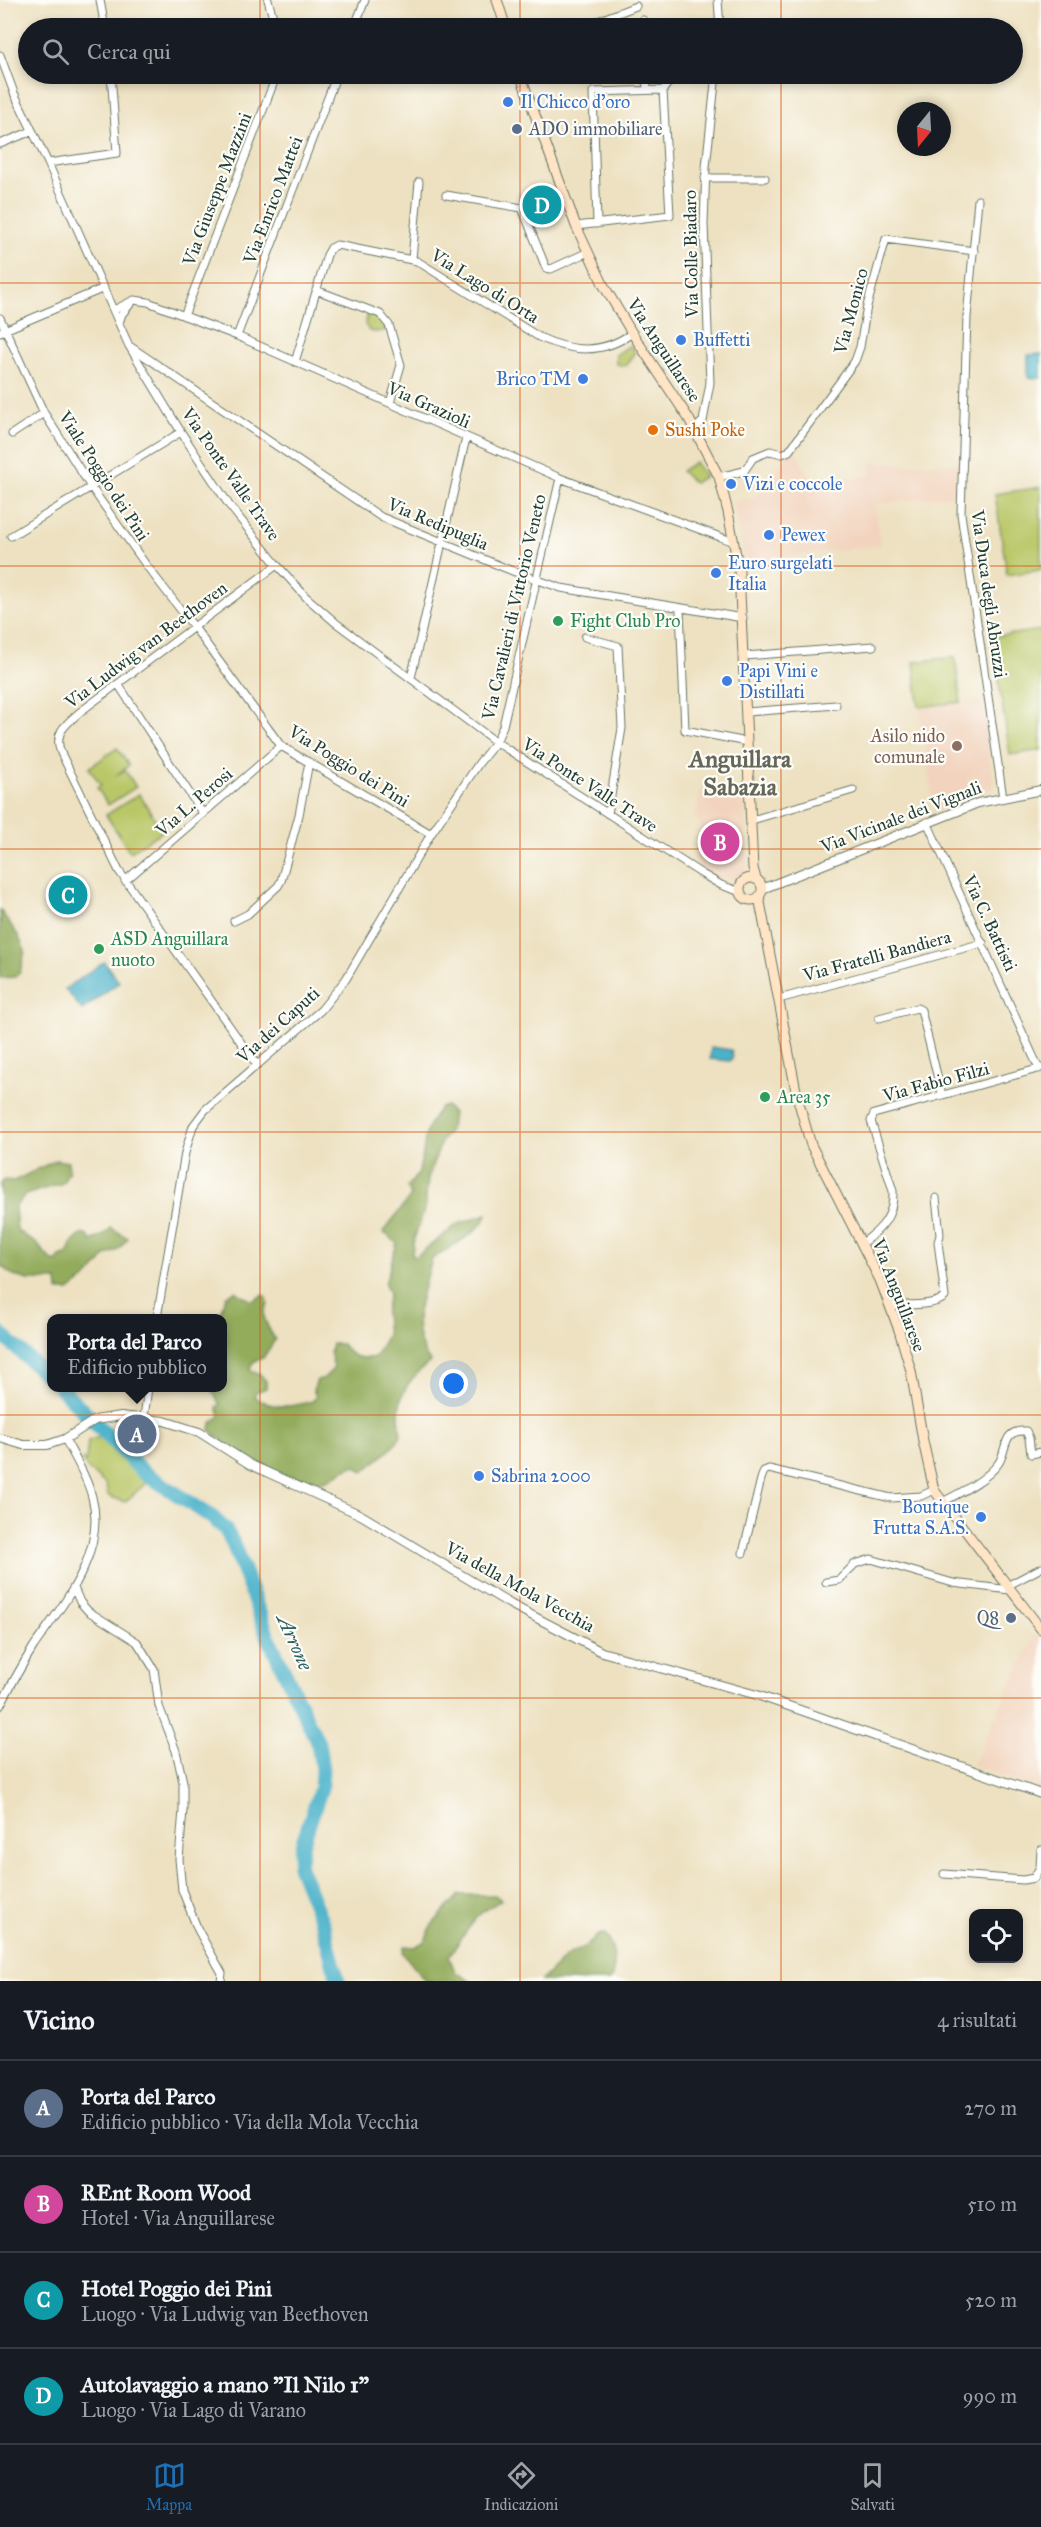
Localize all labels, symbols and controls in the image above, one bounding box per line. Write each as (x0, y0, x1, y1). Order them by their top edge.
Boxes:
search box (18, 18, 1023, 84)
icon: search (39, 35, 72, 68)
text: Cerca qui (87, 38, 171, 65)
place label: Il Chicco d'oro (520, 91, 630, 113)
marker: Il Chicco d'oro (501, 95, 515, 109)
north arrow (897, 102, 951, 156)
street label: Via Giuseppe Mazzini (177, 109, 256, 270)
place label: ADO immobiliare (528, 118, 662, 140)
marker: ADO immobiliare (510, 122, 524, 136)
street label: Via Enrico Mattei (238, 133, 308, 268)
pin: D (522, 182, 562, 228)
street label: Via Colle Biadaro (679, 190, 703, 319)
street label: Via Lago di Orta (425, 243, 544, 329)
street label: Via Monico (829, 266, 873, 357)
street label: Via Anguillarese (621, 293, 706, 407)
place label: Buffetti (693, 329, 750, 351)
marker: Buffetti (674, 333, 688, 347)
place label: Brico TM (496, 368, 571, 390)
marker: Brico TM (576, 372, 590, 386)
street label: Via Grazioli (383, 377, 474, 433)
street label: Via Ponte Valle Trave (176, 402, 285, 545)
street label: Viale Poggio dei Pini (52, 406, 154, 546)
place label: Sushi Poke (665, 419, 745, 441)
marker: Sushi Poke (646, 423, 660, 437)
place label: Vizi e coccole (742, 473, 842, 495)
marker: Vizi e coccole (724, 477, 738, 491)
street label: Via Cavalieri di Vittorio Veneto (477, 492, 551, 723)
street label: Via Redipuglia (383, 493, 492, 556)
street label: Via Duca degli Abruzzi (965, 508, 1012, 680)
place label: Pewex (781, 524, 825, 546)
marker: Pewex (762, 528, 776, 542)
place label: Euro surgelati Italia (728, 552, 833, 595)
marker: Euro surgelati Italia (709, 566, 723, 580)
street label: Via Ludwig van Beethoven (60, 577, 232, 715)
place label: Fight Club Pro (570, 610, 681, 633)
marker: Fight Club Pro (551, 614, 565, 628)
place label: Papi Vini e Distillati (739, 660, 818, 703)
marker: Papi Vini e Distillati (720, 674, 734, 688)
street label: Via Poggio dei Pini (283, 720, 413, 813)
place label: Asilo nido comunale (870, 725, 945, 768)
street label: Via Ponte Valle Trave (517, 732, 662, 837)
marker: Asilo nido comunale (950, 739, 964, 753)
district label: Anguillara Sabazia (687, 744, 792, 802)
street label: Via L. Perosi (150, 763, 237, 842)
street label: Via Vicinale dei Vignali (816, 776, 985, 859)
pin: B (700, 820, 740, 864)
street label: Via C. Battisti (958, 870, 1022, 975)
pin: C (48, 872, 88, 918)
street label: Via Fratelli Bandiera (800, 926, 954, 987)
place label: ASD Anguillara nuoto (110, 928, 229, 971)
marker: ASD Anguillara nuoto (92, 942, 106, 956)
street label: Via dei Caputi (231, 982, 324, 1069)
street label: Via Fabio Filzi (879, 1057, 992, 1107)
place label: Area 35 (776, 1086, 831, 1108)
marker: Area 35 (758, 1090, 772, 1104)
street label: Via Anguillarese (866, 1234, 931, 1355)
popup (47, 1314, 227, 1392)
text: Porta del Parco (67, 1328, 202, 1355)
text: Edificio pubblico (67, 1355, 207, 1379)
your location (439, 1369, 468, 1398)
pin: A (118, 1412, 156, 1456)
place label: Sabrina 2000 (491, 1465, 591, 1487)
marker: Sabrina 2000 (472, 1469, 486, 1483)
place label: Boutique Frutta S.A.S. (873, 1496, 969, 1539)
marker: Boutique Frutta S.A.S. (974, 1510, 988, 1524)
street label: Via della Mola Vecchia (441, 1536, 599, 1637)
place label: Q8 (977, 1607, 1002, 1629)
water label: Arrone (271, 1608, 318, 1674)
marker: Q8 (1004, 1611, 1018, 1625)
map controls (969, 1909, 1023, 1963)
button: locate (969, 1909, 1023, 1963)
text: Vicino (24, 2004, 95, 2036)
text: 4 risultati (937, 2008, 1017, 2032)
text: Porta del Parco (81, 2083, 215, 2110)
text: A (37, 2096, 50, 2120)
text: 270 m (964, 2096, 1017, 2120)
text: Edificio pubblico · Via della Mola Vecchia (81, 2110, 419, 2134)
text: REnt Room Wood (81, 2179, 251, 2206)
text: B (37, 2192, 50, 2216)
text: 510 m (967, 2192, 1017, 2216)
text: Hotel · Via Anguillarese (81, 2206, 275, 2230)
text: Hotel Poggio dei Pini (81, 2275, 272, 2302)
text: C (37, 2288, 50, 2312)
text: 520 m (965, 2288, 1017, 2312)
text: Luogo · Via Ludwig van Beethoven (81, 2302, 369, 2326)
text: Autolavaggio a mano "Il Nilo 1" (81, 2371, 369, 2398)
text: D (36, 2384, 51, 2408)
text: 990 m (963, 2384, 1017, 2408)
text: Luogo · Via Lago di Varano (81, 2398, 306, 2422)
tab: Mappa (146, 2459, 192, 2514)
tab: Indicazioni (484, 2459, 558, 2514)
tab: Salvati (850, 2459, 895, 2514)

